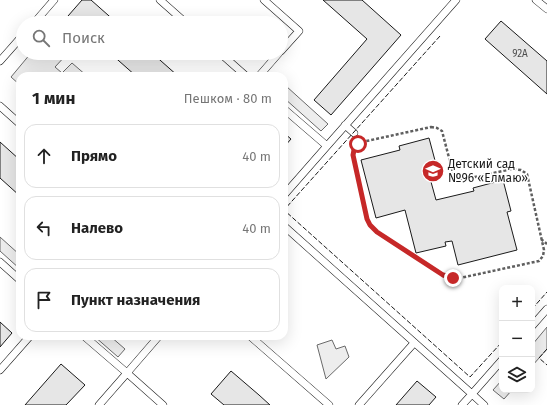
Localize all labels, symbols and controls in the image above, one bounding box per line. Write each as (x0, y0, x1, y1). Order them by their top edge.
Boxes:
search box (16, 16, 288, 60)
icon: search (30, 27, 52, 49)
text: Поиск (62, 29, 105, 47)
house number: 92А (512, 48, 528, 60)
text: 1 мин (32, 88, 75, 109)
text: Пешком · 80 m (184, 91, 272, 106)
route start (349, 135, 367, 153)
icon: ahead (33, 145, 55, 167)
text: Прямо (71, 147, 117, 165)
text: 40 m (242, 149, 271, 164)
place label: Детский сад №96 «Елмаю» (447, 157, 528, 185)
school or university icon: Детский сад №96 «Елмаю» (420, 158, 446, 184)
icon: left (33, 217, 55, 239)
text: Налево (71, 219, 123, 237)
text: 40 m (242, 221, 271, 236)
route end (444, 269, 462, 287)
map controls (499, 285, 535, 393)
button: + (499, 285, 535, 321)
icon: arrive (33, 289, 55, 311)
text: Пункт назначения (71, 291, 200, 309)
button: − (499, 321, 535, 357)
button: layers (499, 357, 535, 393)

